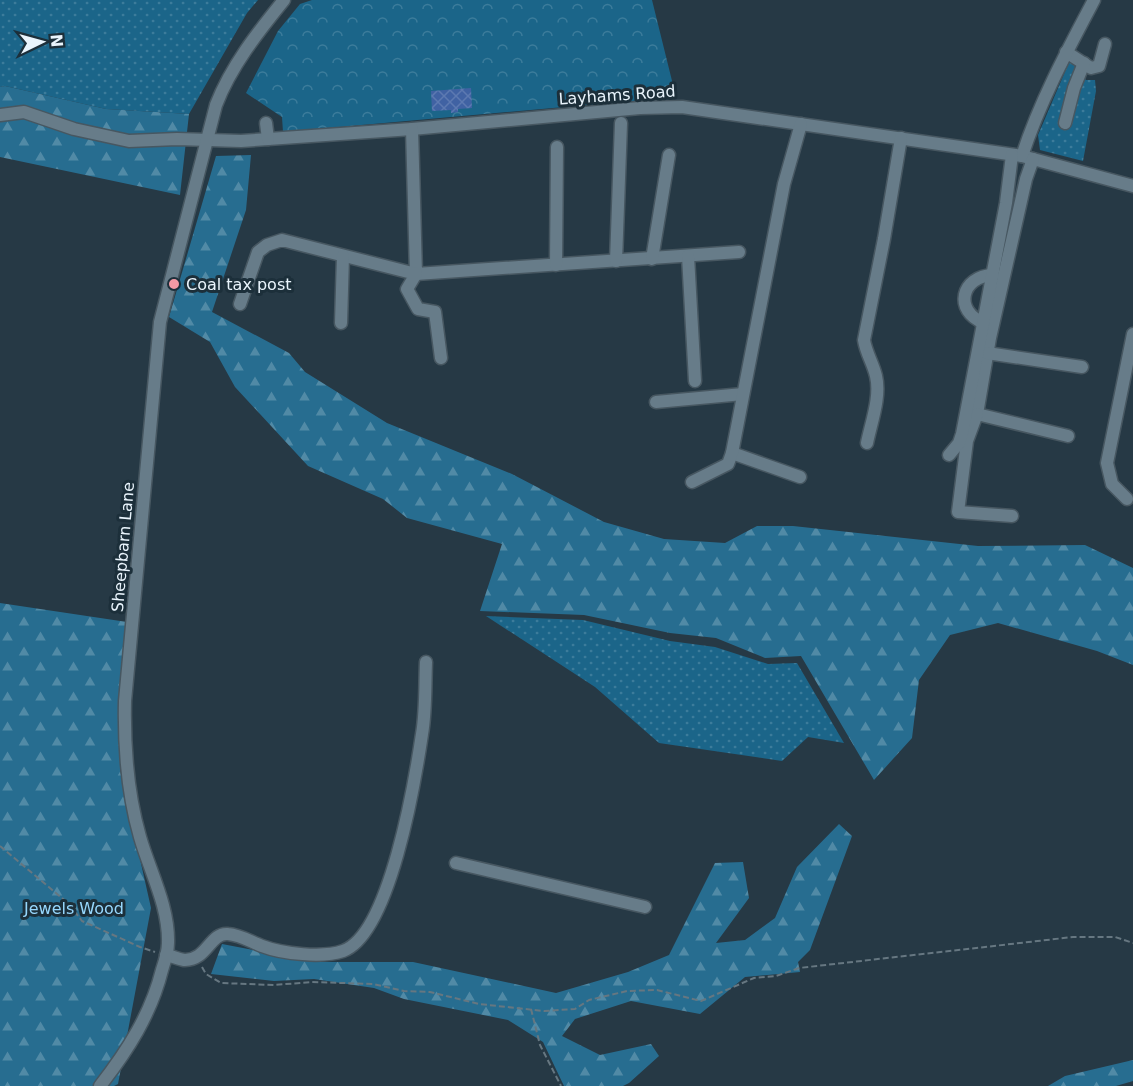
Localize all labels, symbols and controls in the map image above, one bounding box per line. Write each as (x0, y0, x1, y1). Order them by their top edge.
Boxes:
north arrow (12, 12, 72, 72)
text: N (46, 33, 66, 48)
street label: Layhams Road (558, 81, 676, 109)
place label: Coal tax post (186, 275, 291, 294)
marker: Coal tax post (167, 277, 181, 291)
street label: Sheepbarn Lane (108, 481, 138, 613)
park label: Jewels Wood (23, 899, 124, 918)

